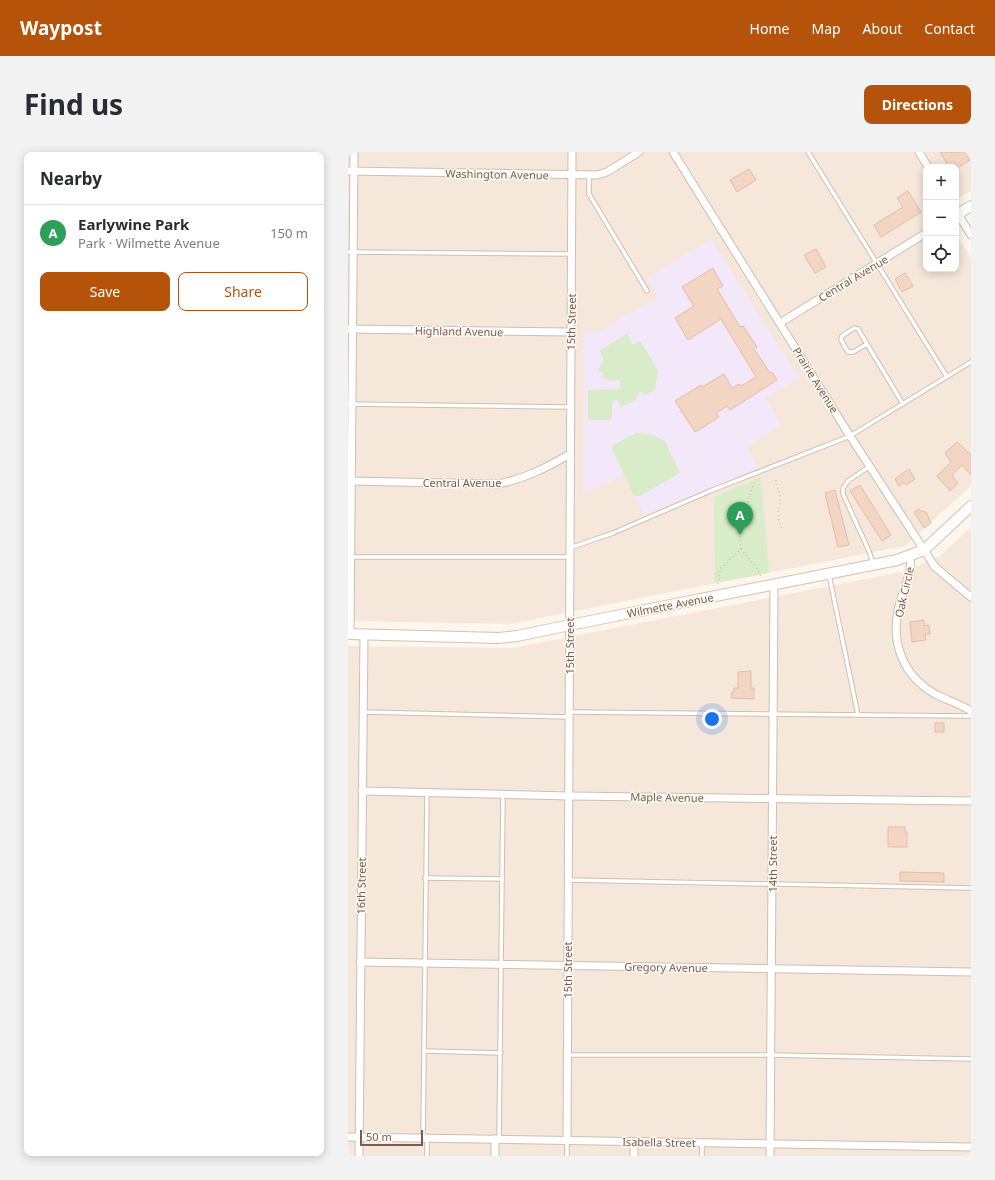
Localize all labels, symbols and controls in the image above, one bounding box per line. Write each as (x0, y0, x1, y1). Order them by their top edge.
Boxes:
text: Waypost (20, 15, 102, 41)
text: Home (750, 19, 789, 38)
text: Map (811, 19, 841, 38)
text: About (863, 19, 902, 38)
text: Contact (924, 19, 975, 38)
text: Find us (24, 85, 123, 123)
button: Directions (864, 85, 971, 124)
map controls (923, 164, 959, 272)
button: + (923, 164, 959, 200)
street label: Washington Avenue (445, 166, 549, 182)
text: Nearby (40, 167, 102, 190)
button: − (923, 200, 959, 236)
text: Earlywine Park (78, 214, 189, 234)
text: A (49, 224, 58, 242)
text: 150 m (270, 224, 308, 242)
text: Park · Wilmette Avenue (78, 234, 220, 252)
button: locate (923, 236, 959, 272)
street label: Central Avenue (815, 251, 891, 305)
button: Save (40, 272, 170, 311)
button: Share (178, 272, 308, 311)
street label: 15th Street (563, 293, 579, 351)
street label: Highland Avenue (415, 323, 503, 339)
street label: Prairie Avenue (790, 344, 842, 416)
street label: Central Avenue (423, 475, 501, 490)
pin: A (727, 502, 753, 535)
street label: Oak Circle (891, 565, 917, 619)
street label: Wilmette Avenue (625, 589, 715, 621)
street label: 15th Street (562, 618, 577, 674)
your location (702, 709, 722, 729)
street label: Maple Avenue (630, 789, 704, 805)
street label: 14th Street (765, 836, 780, 892)
street label: 16th Street (353, 857, 369, 915)
street label: 15th Street (560, 942, 575, 998)
street label: Gregory Avenue (624, 959, 708, 975)
scale bar (360, 1128, 423, 1147)
text: 50 m (366, 1129, 392, 1144)
street label: Isabella Street (622, 1134, 696, 1150)

